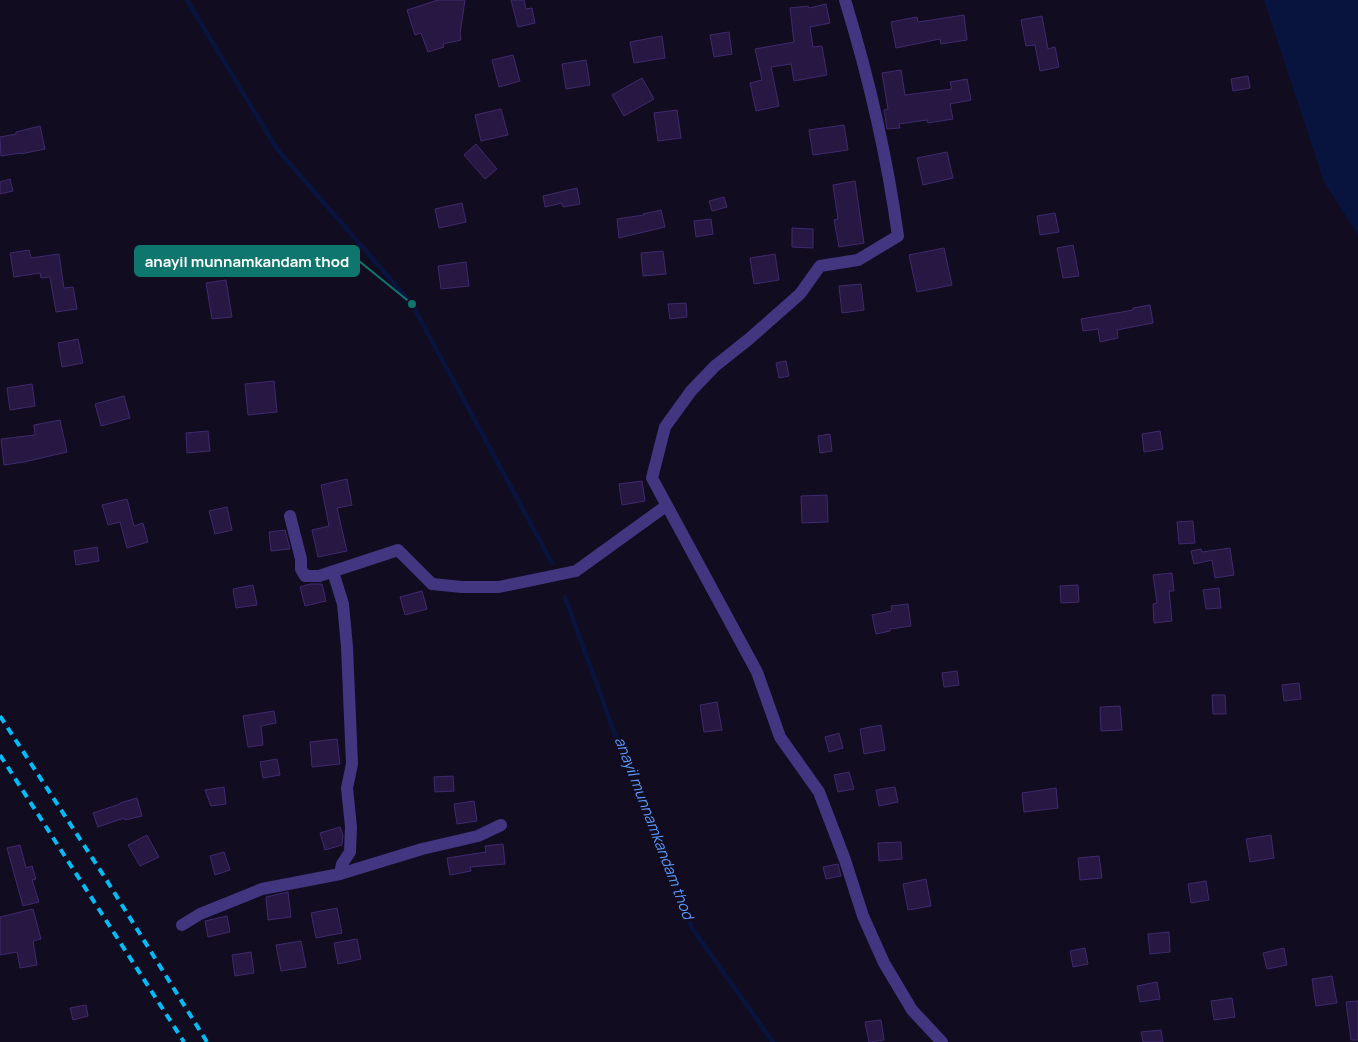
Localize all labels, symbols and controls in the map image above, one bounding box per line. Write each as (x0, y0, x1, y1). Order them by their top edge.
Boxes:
callout: anayil munnamkandam thod (135, 246, 359, 276)
text: anayil munnamkandam thod (145, 251, 349, 272)
water label: anayil munnamkandam thod (610, 734, 700, 924)

